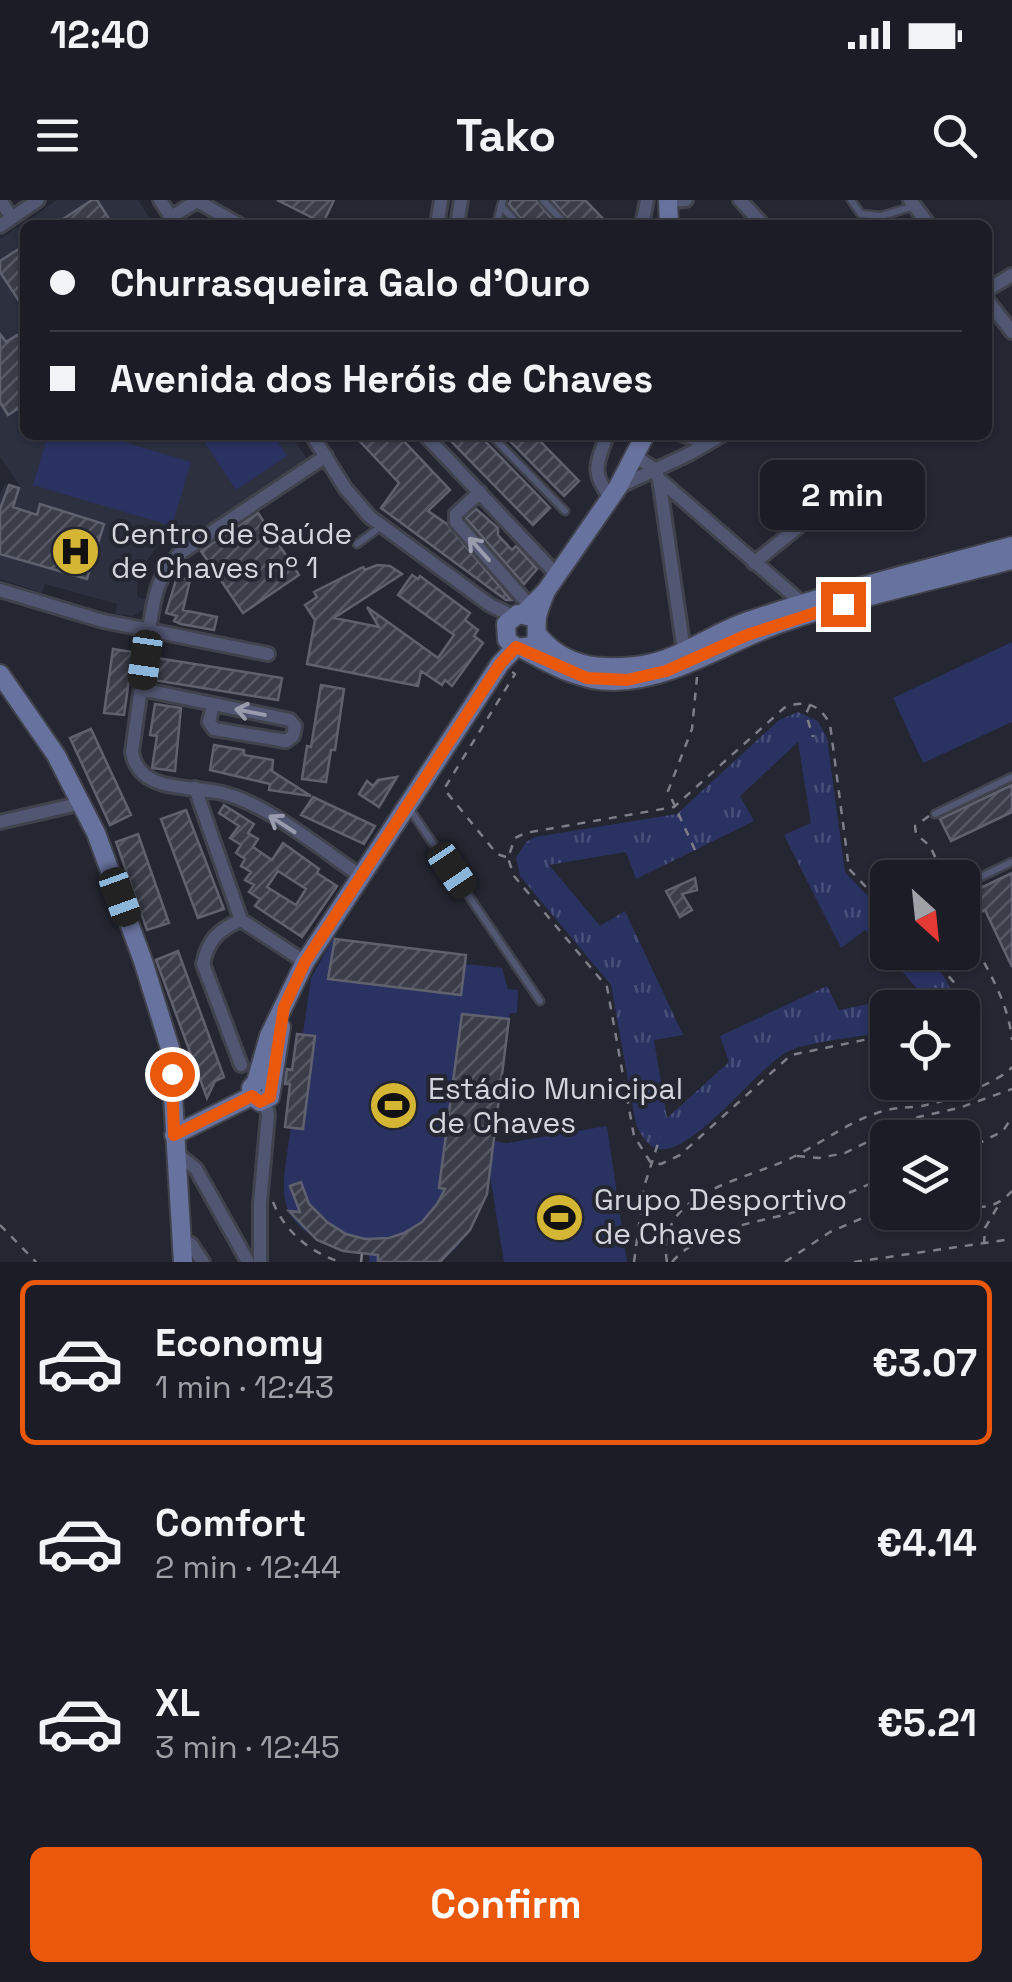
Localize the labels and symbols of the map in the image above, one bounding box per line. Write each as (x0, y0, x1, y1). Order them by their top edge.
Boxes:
callout: 2 min (760, 459, 926, 529)
place label: Centro de Saúde de Chaves nº 1 (111, 514, 352, 587)
hospital icon: Centro de Saúde de Chaves nº 1 (50, 525, 102, 577)
one-way arrow (468, 537, 491, 562)
route end (821, 582, 866, 627)
car (126, 628, 164, 692)
one-way arrow (235, 701, 267, 720)
one-way arrow (268, 813, 296, 834)
car (423, 837, 481, 903)
north arrow (870, 860, 980, 970)
car (96, 864, 144, 930)
route start (150, 1052, 195, 1097)
place label: Estádio Municipal de Chaves (428, 1069, 683, 1142)
sports icon: Estádio Municipal de Chaves (367, 1080, 419, 1132)
place label: Grupo Desportivo de Chaves (594, 1180, 847, 1253)
sports icon: Grupo Desportivo de Chaves (533, 1191, 585, 1243)

